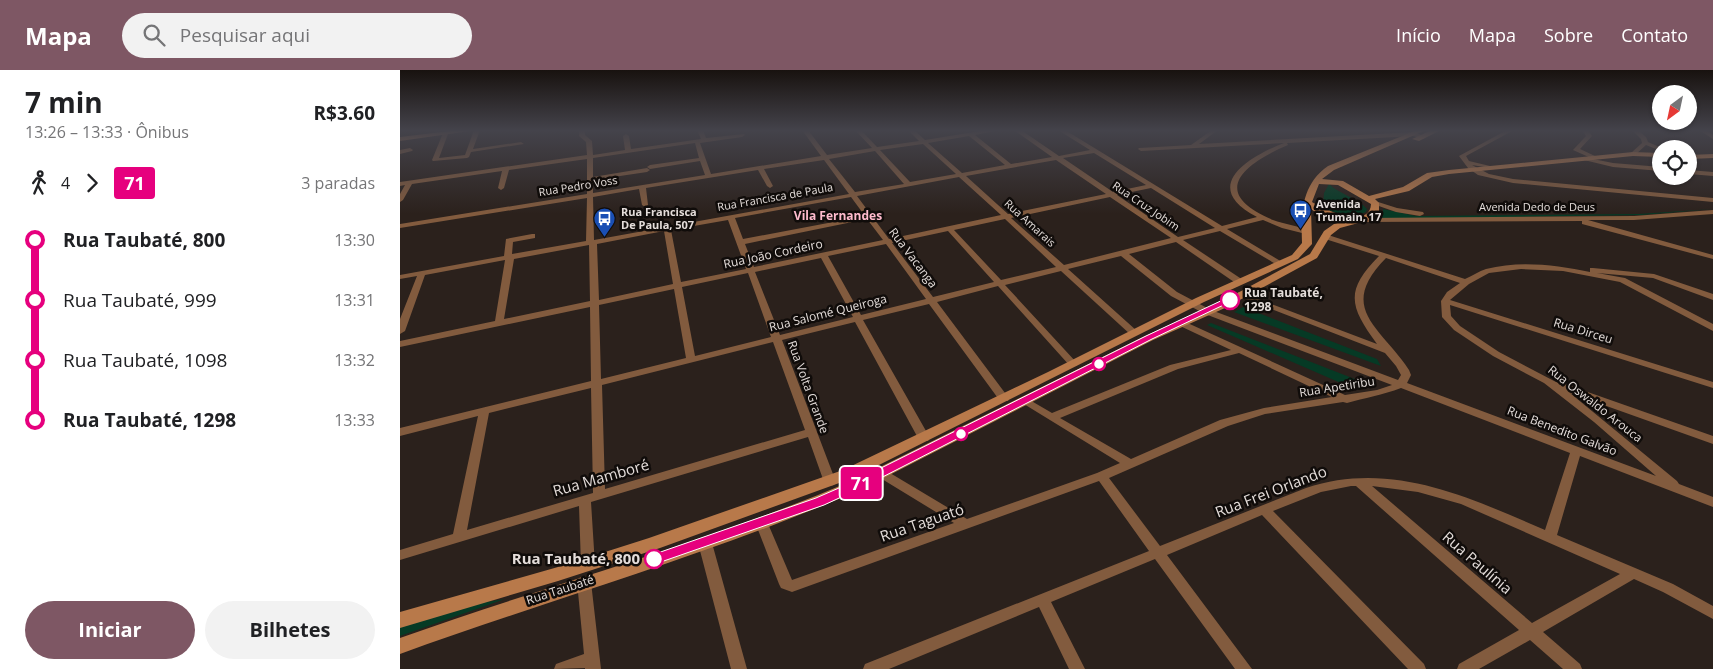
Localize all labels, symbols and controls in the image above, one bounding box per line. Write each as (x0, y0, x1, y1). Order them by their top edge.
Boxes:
search box (122, 13, 472, 58)
text: Mapa (25, 19, 92, 52)
icon: search (140, 21, 168, 49)
text: Pesquisar aqui (180, 22, 310, 48)
text: Início (1396, 23, 1441, 47)
text: Mapa (1469, 23, 1516, 47)
text: Sobre (1544, 23, 1593, 47)
text: Contato (1621, 23, 1688, 47)
text: 7 min (25, 83, 103, 121)
north arrow (1652, 85, 1698, 130)
map controls (1652, 85, 1697, 185)
text: R$3.60 (314, 100, 375, 126)
text: 13:26 – 13:33 · Ônibus (25, 121, 189, 143)
button: locate (1652, 140, 1697, 185)
icon: walk (25, 169, 53, 197)
icon: forward (78, 169, 106, 197)
text: 71 (124, 171, 145, 195)
text: 4 (61, 172, 70, 194)
text: 3 paradas (301, 172, 375, 194)
street label: Rua Pedro Voss (537, 172, 618, 199)
street label: Rua Cruz Jobim (1110, 178, 1183, 234)
street label: Rua Francisca de Paula (716, 179, 834, 214)
street label: Rua Amarais (1001, 196, 1059, 250)
place label: Avenida Trumain, 17 (1316, 196, 1381, 224)
bus stop icon: Avenida Trumain, 17 (1288, 198, 1312, 229)
street label: Avenida Dedo de Deus (1479, 199, 1595, 214)
place label: Rua Francisca De Paula, 507 (621, 204, 697, 232)
bus stop icon: Rua Francisca De Paula, 507 (593, 206, 617, 237)
district label: Vila Fernandes (794, 207, 882, 224)
street label: Rua Vacanga (885, 224, 942, 291)
text: Rua Taubaté, 800 (63, 227, 225, 253)
text: 13:30 (334, 229, 375, 251)
street label: Rua João Cordeiro (722, 235, 824, 272)
place label: Rua Taubaté, 1298 (1244, 284, 1323, 315)
text: Rua Taubaté, 999 (63, 287, 217, 313)
text: 13:31 (334, 289, 375, 311)
street label: Rua Salomé Queiroga (767, 290, 889, 335)
marker: Rua Taubaté, 1298 (1220, 290, 1240, 310)
street label: Rua Dirceu (1551, 313, 1615, 348)
street label: Rua Volta Grande (784, 338, 833, 436)
text: Rua Taubaté, 1098 (63, 347, 227, 373)
text: 13:32 (334, 349, 375, 371)
unlabelled marker (1092, 357, 1106, 371)
street label: Rua Oswaldo Arouca (1544, 361, 1646, 446)
street label: Rua Apetiribu (1298, 372, 1376, 401)
street label: Rua Benedito Galvão (1505, 402, 1620, 459)
text: Rua Taubaté, 1298 (63, 407, 236, 433)
text: 13:33 (334, 409, 375, 431)
unlabelled marker (954, 427, 968, 441)
street label: Rua Mamboré (550, 454, 651, 500)
street label: Rua Frei Orlando (1212, 461, 1329, 522)
line badge: 71 (838, 467, 884, 499)
text: 71 (851, 471, 871, 495)
street label: Rua Taguató (877, 498, 966, 546)
street label: Rua Paulínia (1439, 526, 1517, 598)
place label: Rua Taubaté, 800 (512, 548, 640, 568)
marker: Rua Taubaté, 800 (644, 549, 664, 569)
street label: Rua Taubaté (524, 571, 596, 608)
button: Iniciar (25, 601, 195, 659)
button: Bilhetes (205, 601, 375, 659)

